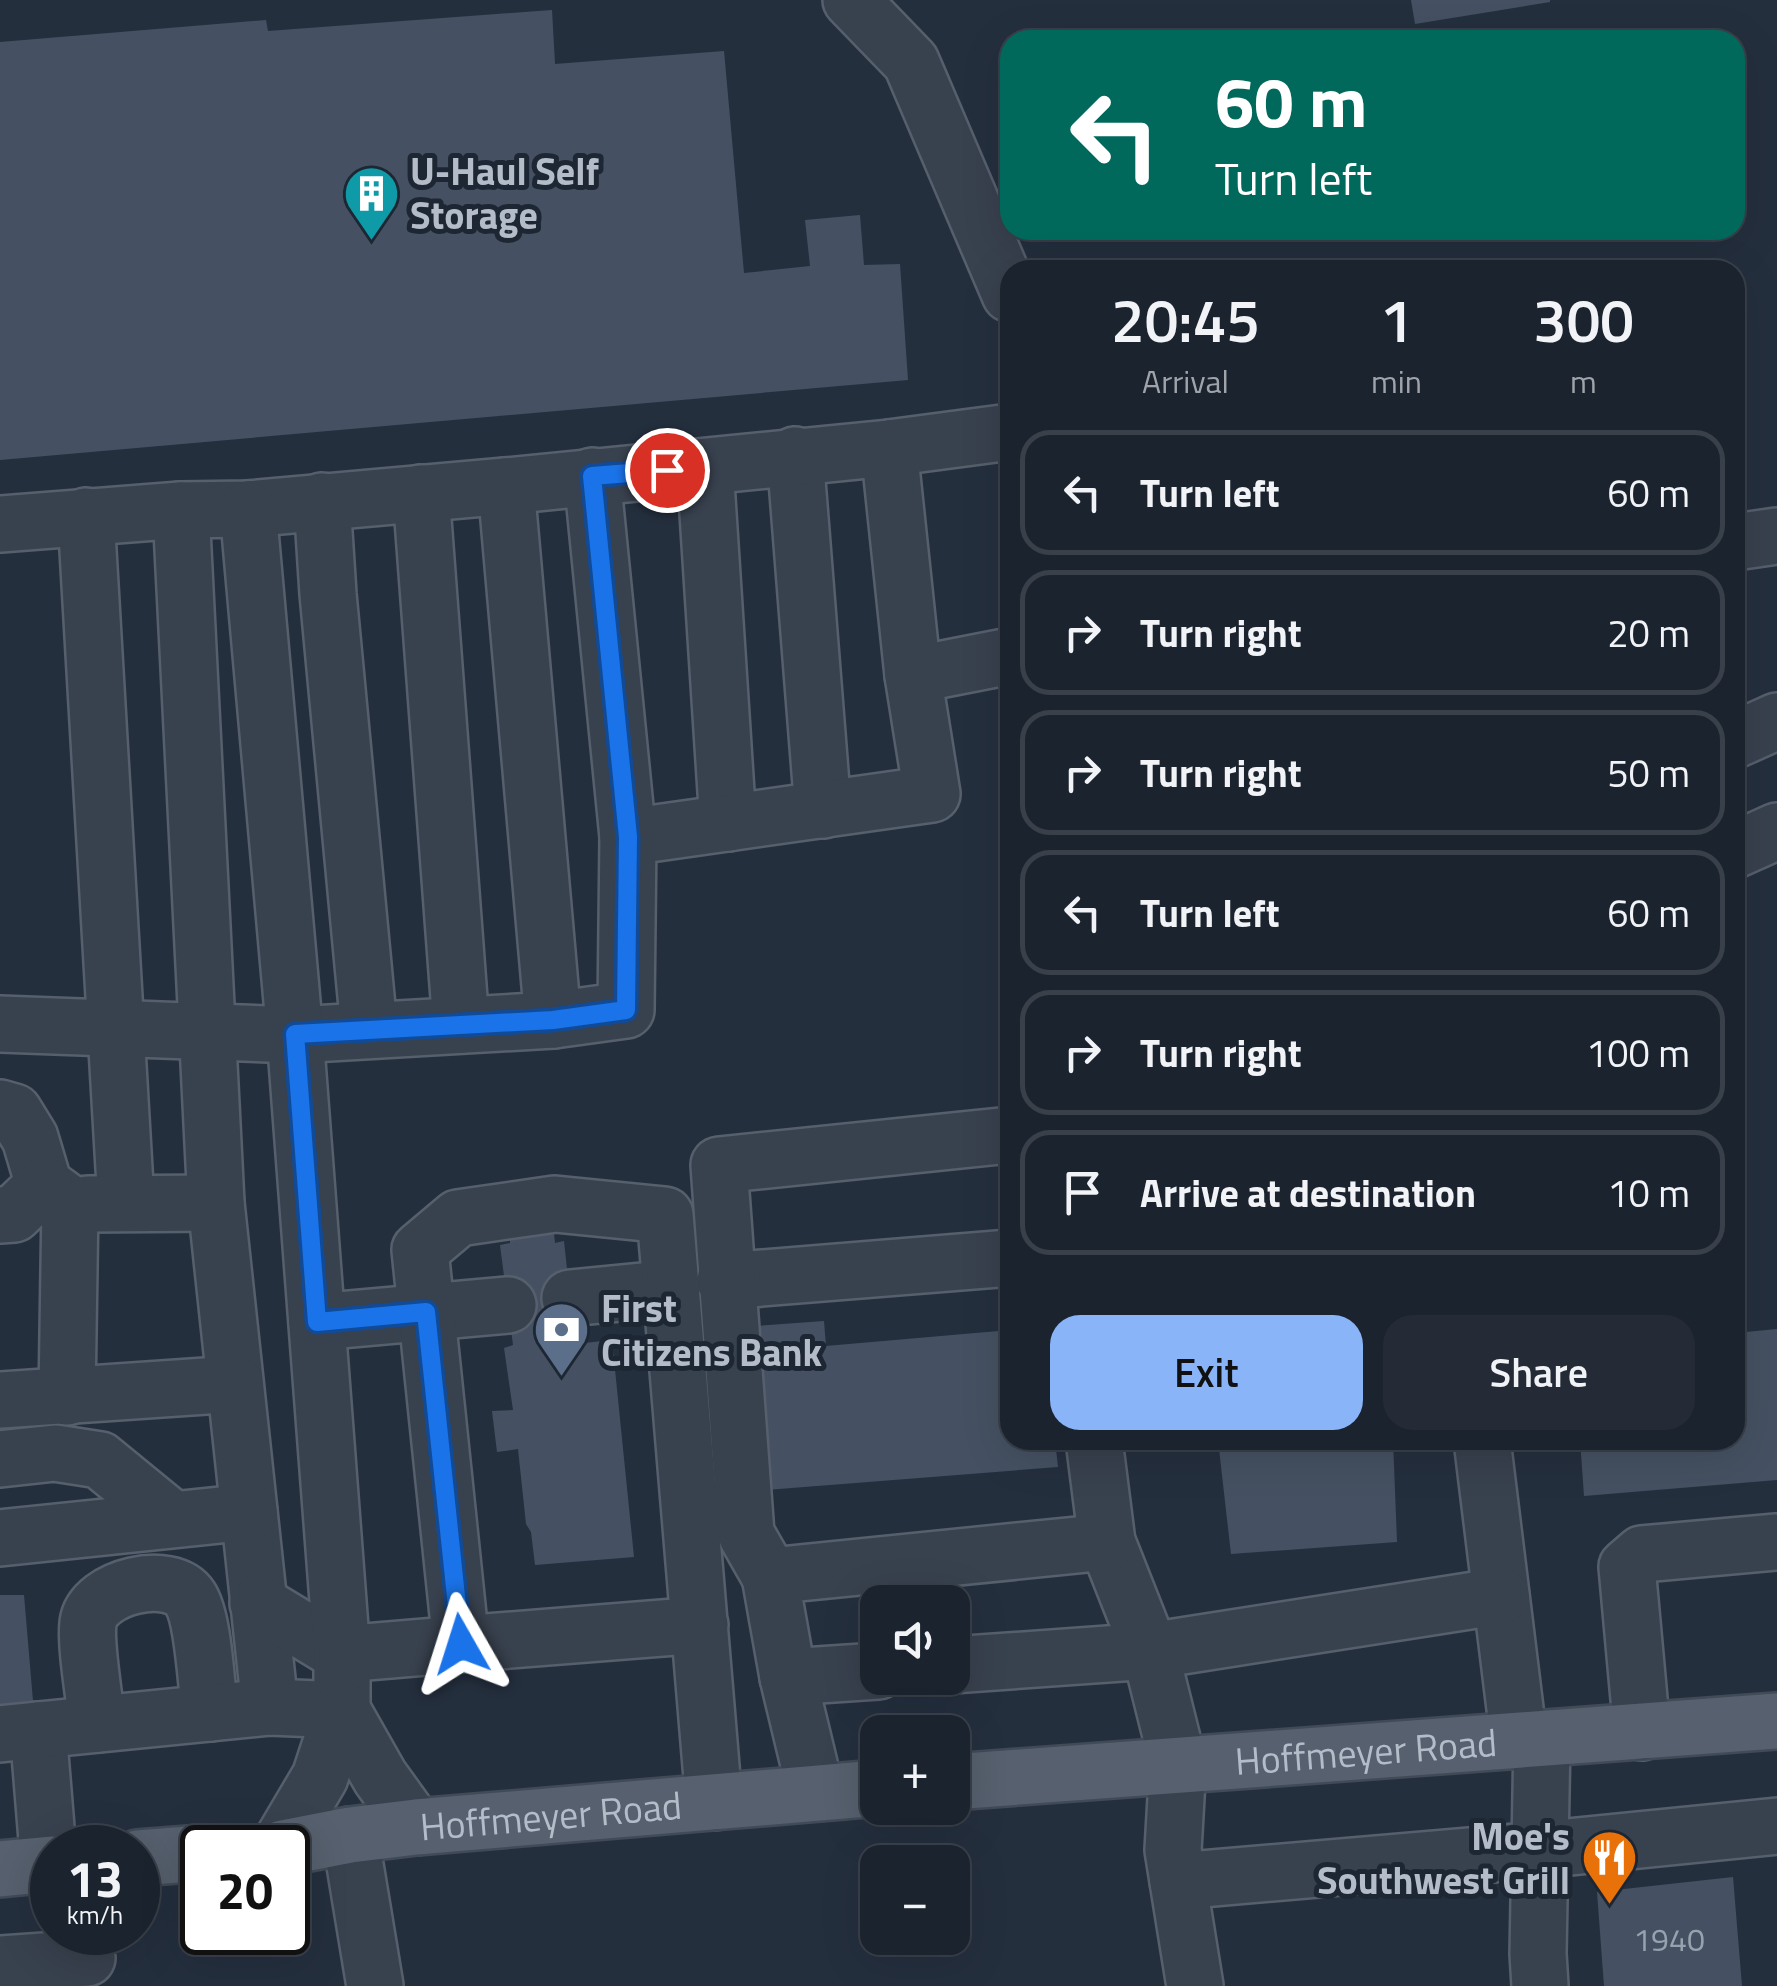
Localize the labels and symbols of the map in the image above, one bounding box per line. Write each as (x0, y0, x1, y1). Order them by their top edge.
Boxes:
place label: U-Haul Self Storage (410, 142, 599, 244)
building icon: U-Haul Self Storage (341, 163, 401, 242)
pin (625, 428, 710, 513)
place label: First Citizens Bank (601, 1279, 823, 1381)
bank icon: First Citizens Bank (532, 1300, 592, 1379)
position arrow (409, 1592, 513, 1696)
street label: Hoffmeyer Road (1233, 1713, 1499, 1790)
street label: Hoffmeyer Road (418, 1776, 684, 1856)
place label: Moe's Southwest Grill (1317, 1807, 1570, 1909)
speed limit sign: 20 (180, 1825, 310, 1955)
restaurant icon: Moe's Southwest Grill (1579, 1828, 1639, 1907)
house number: 1940 (1633, 1915, 1705, 1963)

